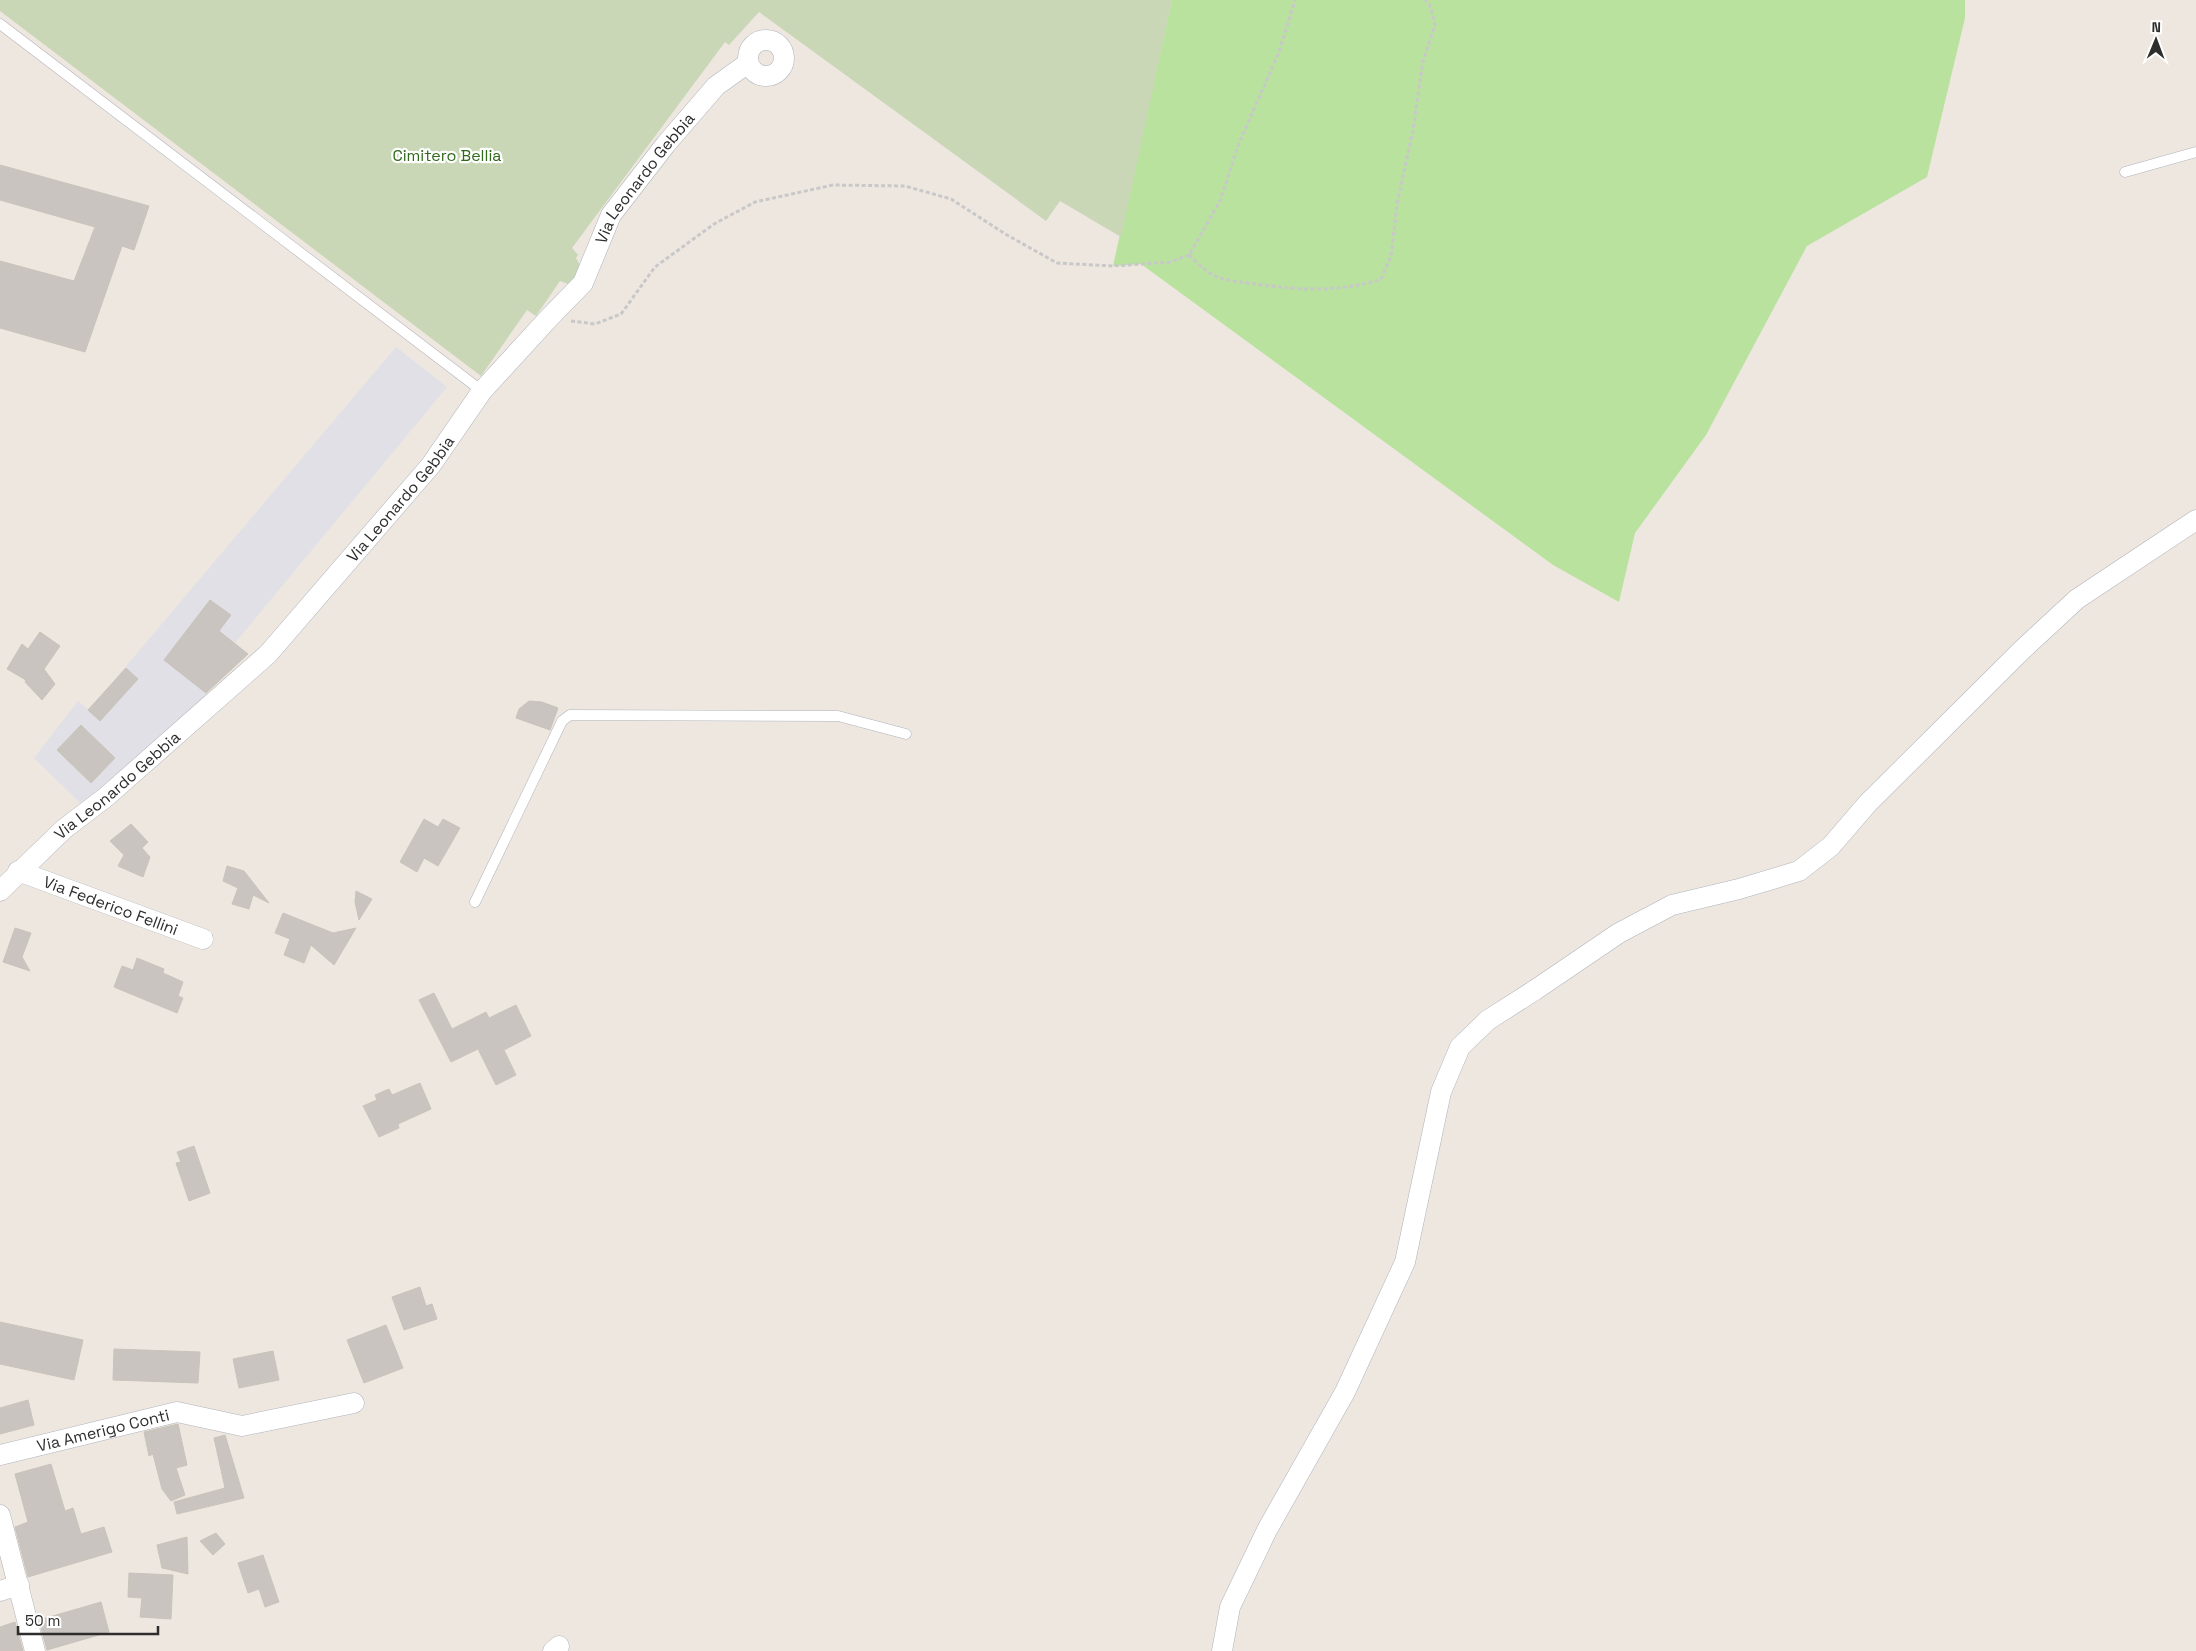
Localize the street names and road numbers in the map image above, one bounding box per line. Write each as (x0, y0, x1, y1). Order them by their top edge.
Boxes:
street label: Via Leonardo Gebbia (590, 108, 699, 247)
street label: Via Leonardo Gebbia (342, 431, 459, 566)
street label: Via Leonardo Gebbia (49, 726, 184, 844)
street label: Via Federico Fellini (41, 871, 181, 940)
street label: Via Amerigo Conti (35, 1404, 171, 1456)

